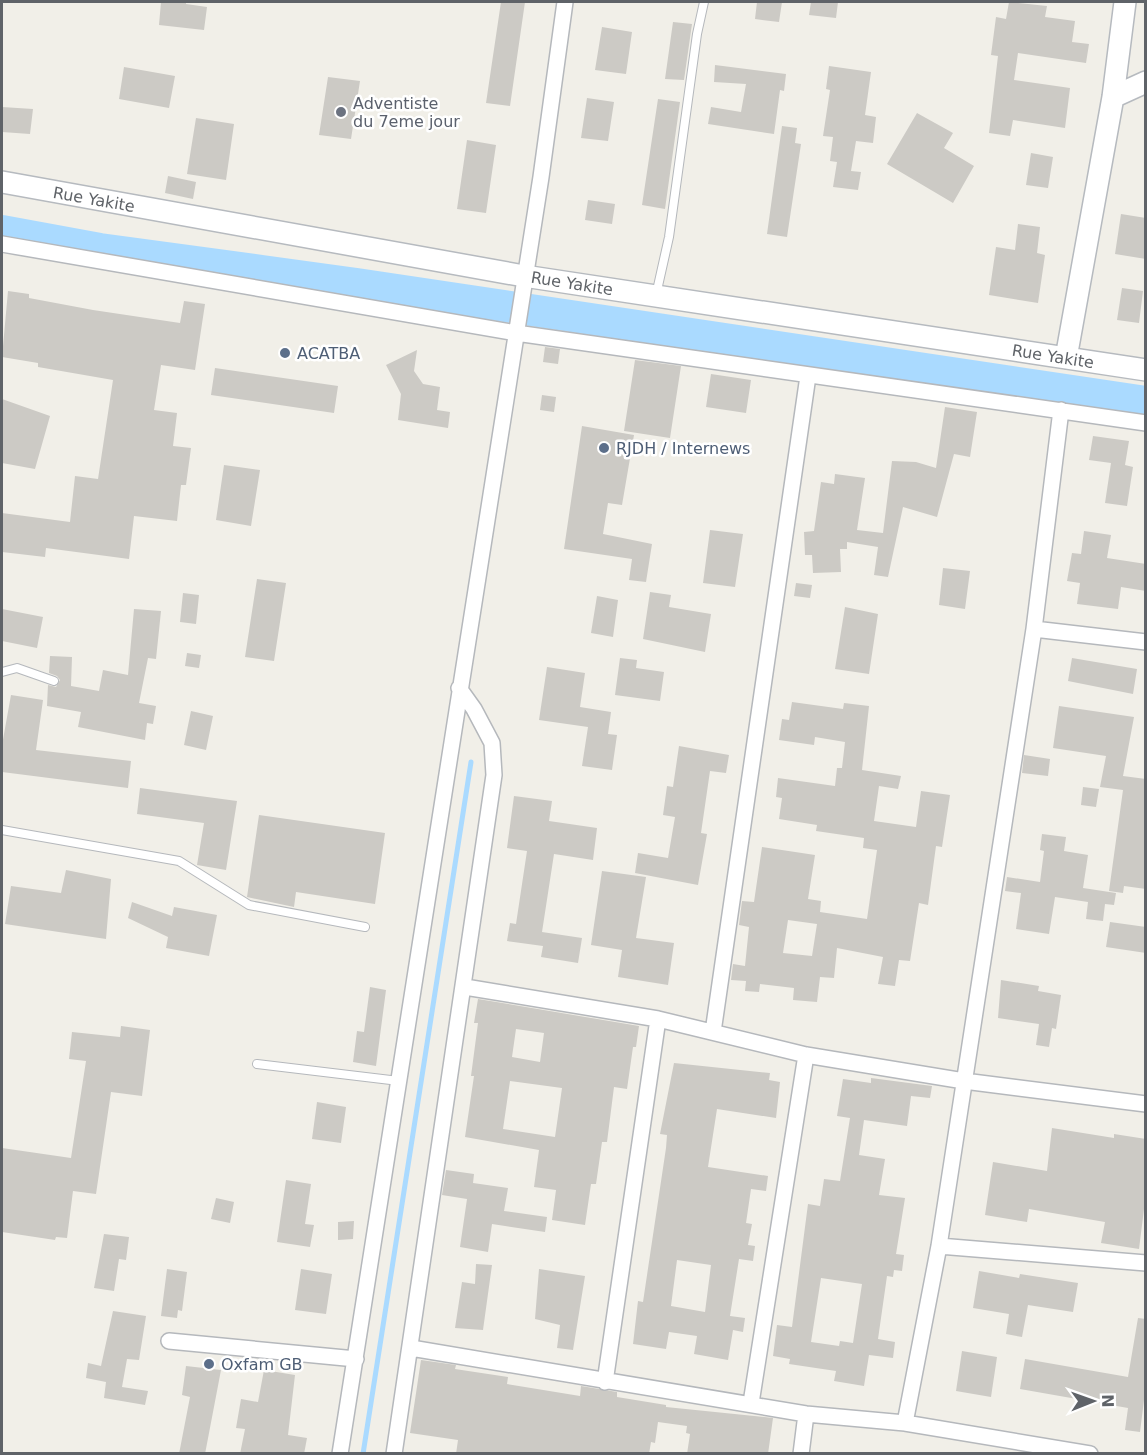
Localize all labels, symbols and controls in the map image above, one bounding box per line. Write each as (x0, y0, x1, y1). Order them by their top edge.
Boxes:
place label: Adventiste du 7eme jour (353, 94, 460, 131)
marker: Adventiste du 7eme jour (334, 105, 348, 119)
street label: Rue Yakite (52, 183, 136, 216)
street label: Rue Yakite (530, 268, 614, 299)
street label: Rue Yakite (1011, 341, 1095, 372)
place label: ACATBA (297, 344, 360, 363)
marker: ACATBA (278, 346, 292, 360)
place label: RJDH / Internews (616, 439, 750, 458)
marker: RJDH / Internews (597, 441, 611, 455)
place label: Oxfam GB (221, 1355, 303, 1374)
marker: Oxfam GB (202, 1357, 216, 1371)
north arrow (1063, 1371, 1123, 1431)
text: N (1098, 1394, 1117, 1408)

